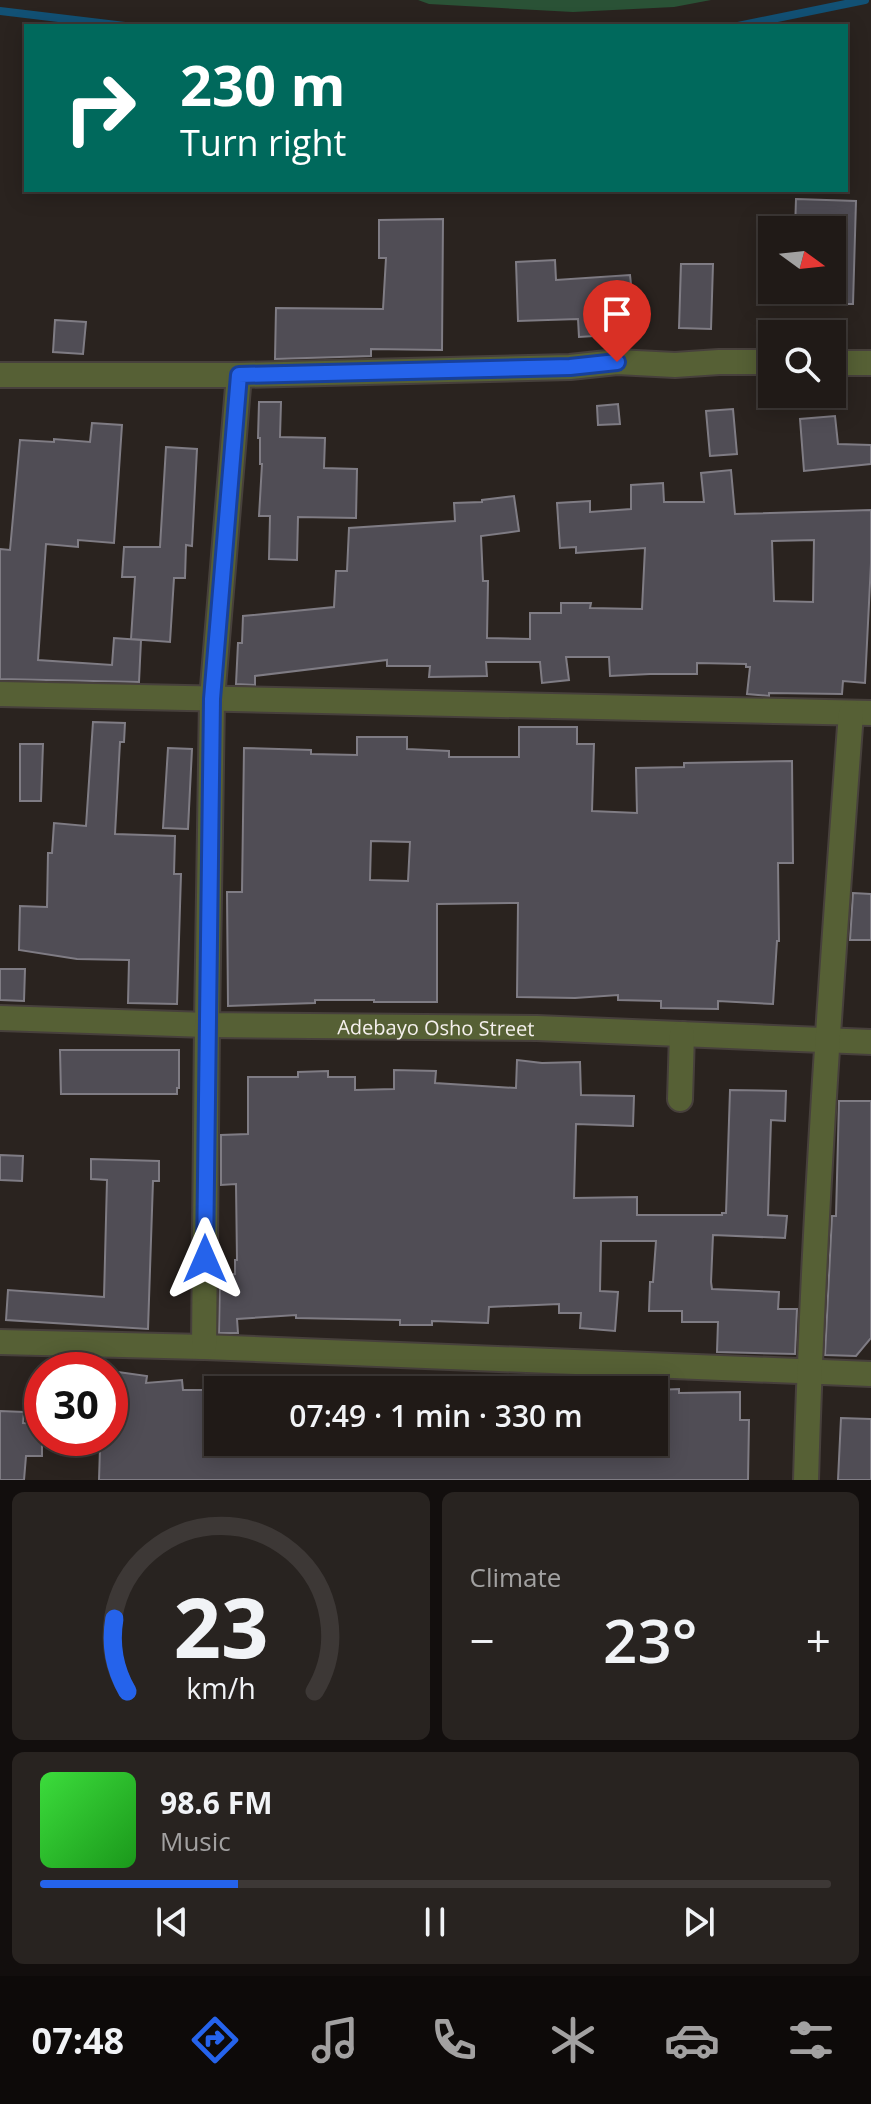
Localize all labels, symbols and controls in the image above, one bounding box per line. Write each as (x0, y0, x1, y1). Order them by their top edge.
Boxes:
text: 230 m (180, 46, 346, 122)
icon: right (48, 56, 152, 160)
text: Turn right (180, 118, 346, 167)
north arrow (758, 216, 846, 304)
map controls (758, 216, 846, 408)
pin (583, 280, 651, 362)
icon: arrive (595, 292, 639, 336)
button: search (758, 320, 846, 408)
street label: Adebayo Osho Street (337, 1013, 535, 1041)
position arrow (163, 1217, 247, 1301)
speed limit sign: 30 (24, 1352, 128, 1456)
text: 07:49 · 1 min · 330 m (289, 1395, 583, 1436)
text: Climate (470, 1559, 561, 1595)
text: 23 (173, 1569, 268, 1682)
text: 23° (603, 1599, 697, 1681)
text: − (470, 1610, 495, 1670)
text: + (806, 1610, 831, 1670)
text: km/h (186, 1668, 255, 1707)
text: 98.6 FM (160, 1782, 273, 1823)
text: Music (160, 1823, 231, 1859)
icon: previous (150, 1900, 194, 1944)
icon: pause (413, 1900, 457, 1944)
icon: next (677, 1900, 721, 1944)
icon: directions (187, 2012, 243, 2068)
icon: music (307, 2012, 363, 2068)
icon: phone (426, 2012, 482, 2068)
icon: climate (545, 2012, 601, 2068)
icon: car (664, 2012, 720, 2068)
icon: filters (783, 2012, 839, 2068)
text: 07:48 (32, 2016, 124, 2065)

